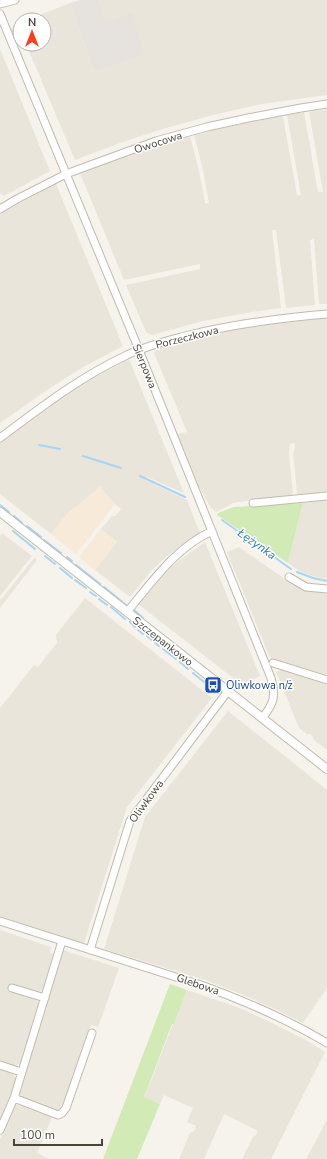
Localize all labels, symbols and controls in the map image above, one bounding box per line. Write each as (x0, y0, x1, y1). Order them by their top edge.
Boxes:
north arrow (12, 12, 52, 52)
text: N (28, 15, 36, 30)
street label: Owocowa (132, 128, 184, 157)
street label: Porzeczkowa (154, 322, 220, 353)
street label: Sierpowa (129, 342, 160, 391)
water label: Łężynka (234, 524, 279, 563)
street label: Szczepankowo (129, 613, 196, 670)
bus stop icon: Oliwkowa n/ż (203, 675, 223, 695)
place label: Oliwkowa n/ż (226, 678, 292, 693)
street label: Oliwkowa (126, 777, 167, 826)
street label: Glebowa (174, 970, 221, 999)
scale bar (14, 1121, 102, 1147)
text: 100 m (20, 1127, 55, 1143)

